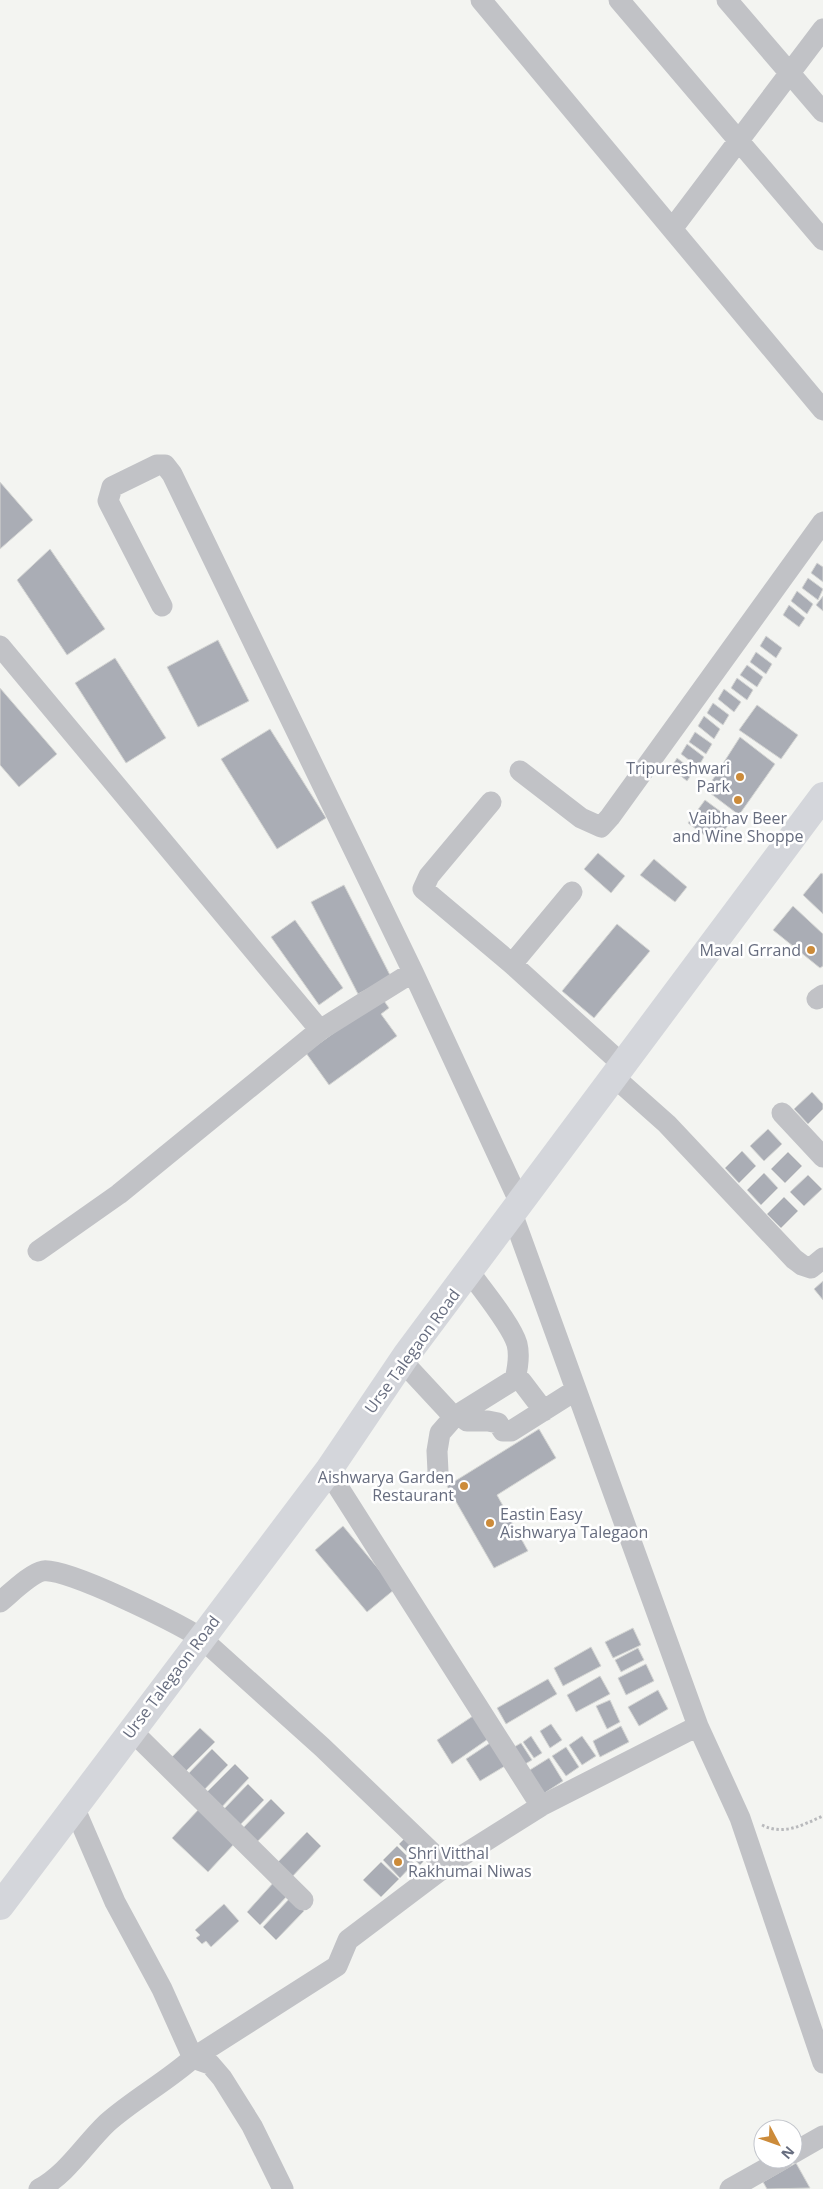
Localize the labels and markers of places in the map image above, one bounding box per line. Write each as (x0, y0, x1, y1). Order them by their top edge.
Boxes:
place label: Tripureshwari Park (626, 757, 731, 797)
marker: Tripureshwari Park (734, 771, 746, 783)
marker: Vaibhav Beer and Wine Shoppe (732, 794, 744, 806)
place label: Vaibhav Beer and Wine Shoppe (672, 807, 804, 847)
place label: Maval Grrand (699, 939, 801, 961)
marker: Maval Grrand (805, 944, 817, 956)
place label: Aishwarya Garden Restaurant (318, 1466, 454, 1506)
marker: Aishwarya Garden Restaurant (458, 1480, 470, 1492)
place label: Eastin Easy Aishwarya Talegaon (500, 1503, 648, 1543)
marker: Eastin Easy Aishwarya Talegaon (484, 1517, 496, 1529)
place label: Shri Vitthal Rakhumai Niwas (408, 1842, 532, 1882)
marker: Shri Vitthal Rakhumai Niwas (392, 1856, 404, 1868)

